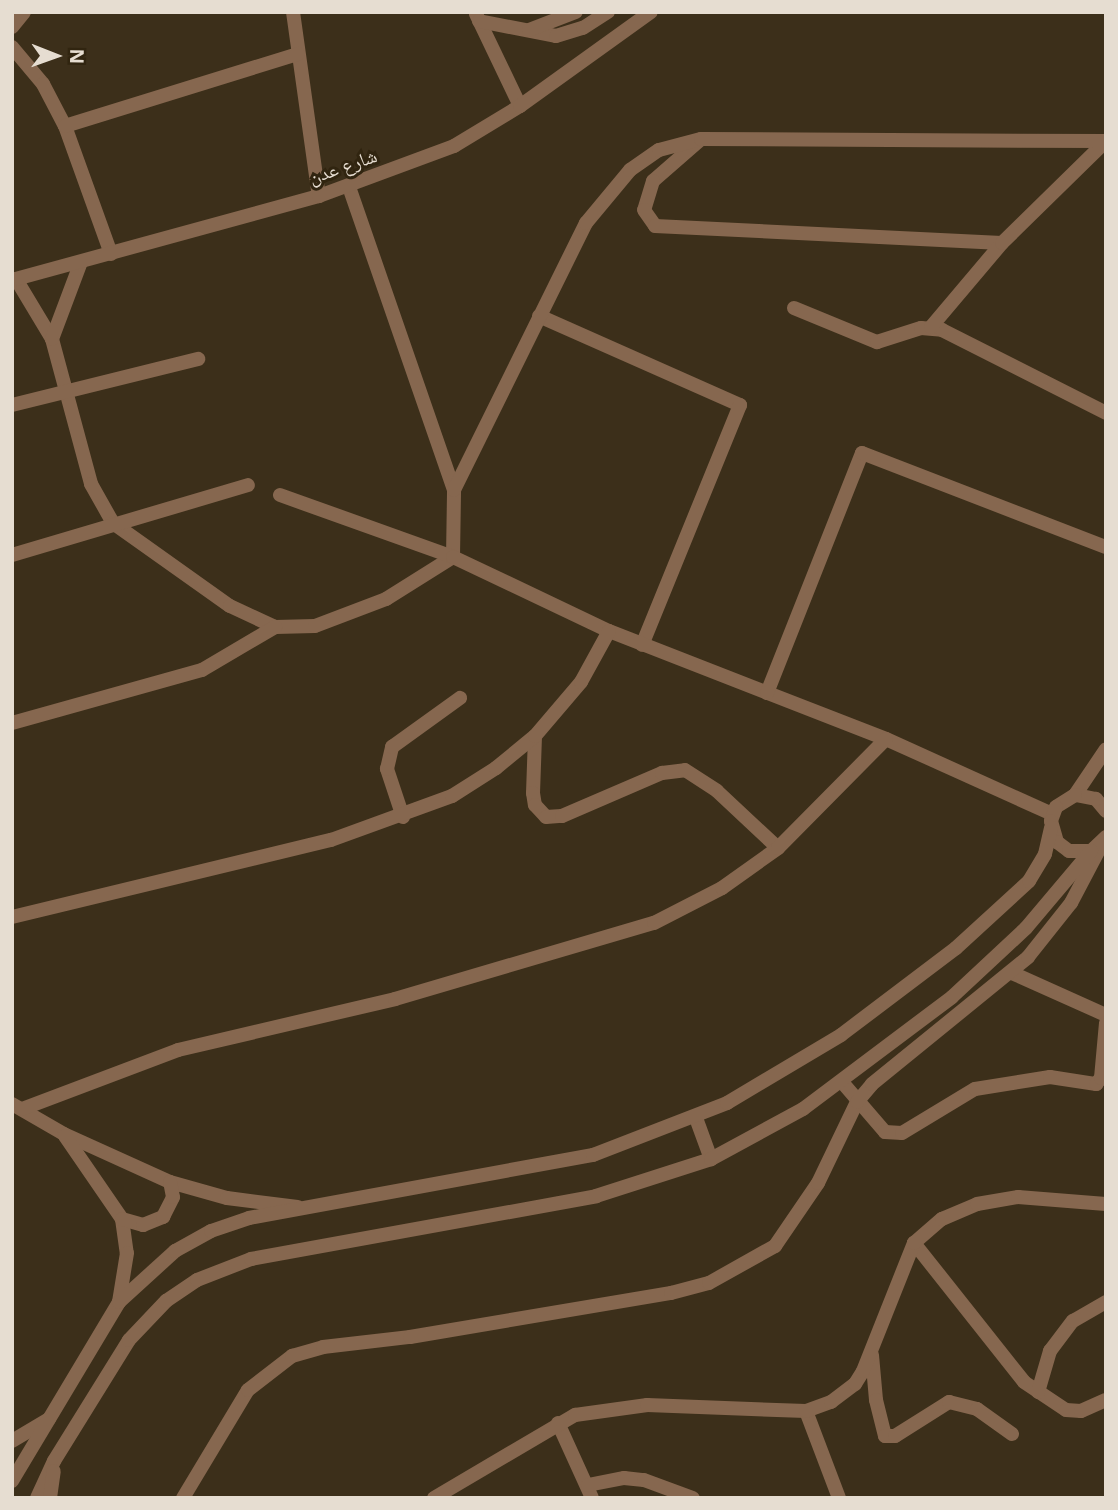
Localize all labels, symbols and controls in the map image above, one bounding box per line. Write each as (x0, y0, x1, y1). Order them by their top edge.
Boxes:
north arrow (21, 21, 91, 91)
text: N (64, 48, 90, 64)
street label: شارع عدن (306, 145, 380, 189)

